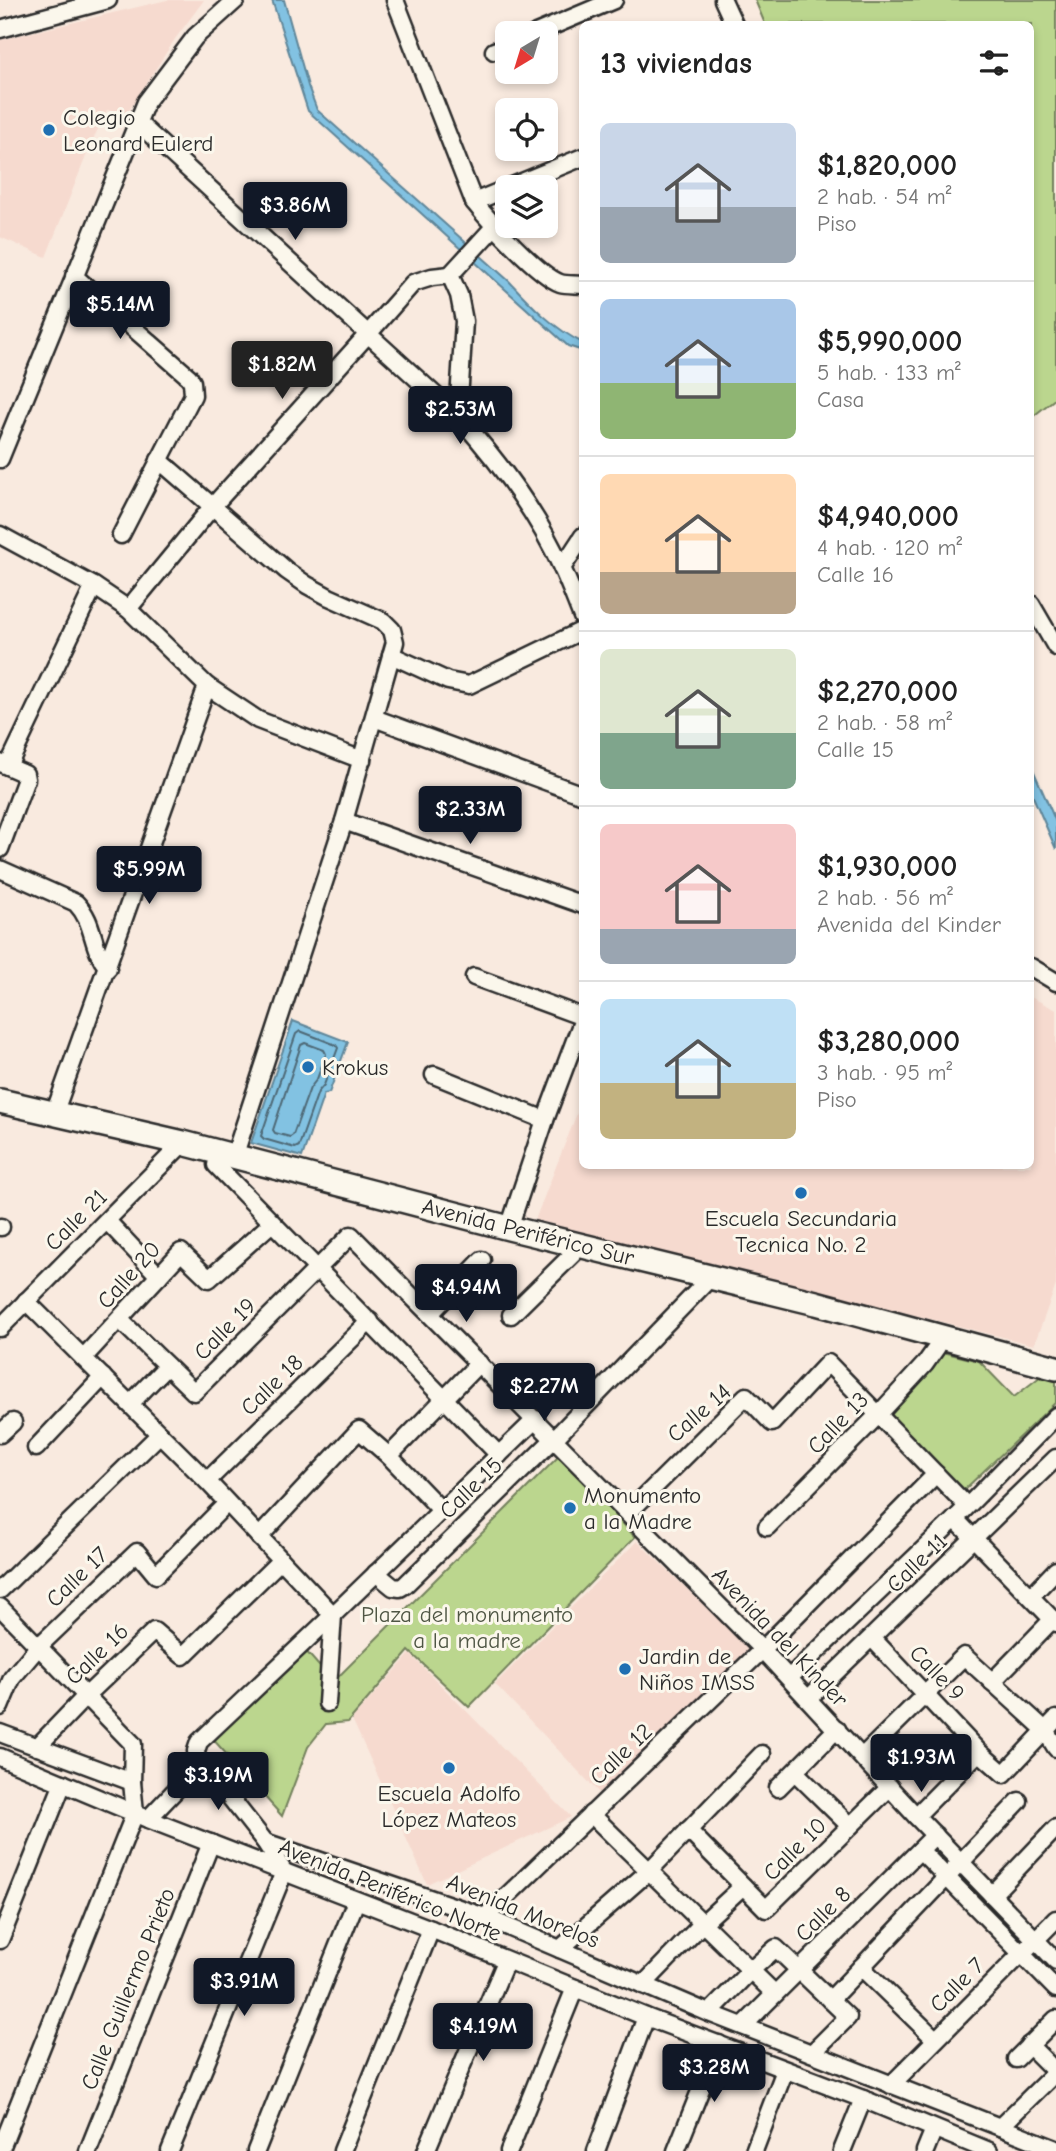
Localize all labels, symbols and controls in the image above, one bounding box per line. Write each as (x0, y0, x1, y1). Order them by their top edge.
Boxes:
north arrow (495, 21, 558, 84)
map controls (495, 21, 558, 238)
icon: filters (975, 44, 1013, 82)
text: 13 viviendas (600, 46, 752, 81)
button: locate (495, 98, 558, 161)
place label: Colegio Leonard Eulerd (63, 104, 214, 157)
marker: Colegio Leonard Eulerd (41, 122, 57, 138)
text: $1,820,000 (817, 148, 957, 183)
icon: home (656, 151, 740, 235)
button: layers (495, 175, 558, 238)
pin: $3.86M (238, 182, 352, 242)
text: 2 hab. · 54 m² (817, 183, 952, 210)
text: $3.86M (259, 191, 331, 218)
text: Piso (817, 210, 857, 237)
pin: $5.14M (63, 282, 177, 341)
text: $5.14M (86, 290, 154, 317)
text: $5,990,000 (817, 324, 962, 359)
icon: home (656, 327, 740, 411)
pin: $1.82M (225, 342, 339, 401)
text: $1.82M (248, 350, 316, 377)
text: 5 hab. · 133 m² (817, 359, 961, 386)
pin: $2.53M (403, 386, 517, 446)
text: Casa (817, 386, 864, 413)
text: $2.53M (424, 395, 496, 422)
text: $4,940,000 (817, 499, 959, 534)
icon: home (656, 502, 740, 586)
text: 4 hab. · 120 m² (817, 534, 962, 561)
text: Calle 16 (817, 561, 894, 588)
text: $2,270,000 (817, 674, 958, 709)
icon: home (656, 677, 740, 761)
text: 2 hab. · 58 m² (817, 709, 952, 736)
text: Calle 15 (817, 736, 894, 763)
pin: $2.33M (413, 786, 527, 846)
text: $2.33M (435, 795, 505, 822)
pin: $5.99M (92, 846, 206, 906)
text: $1,930,000 (817, 849, 957, 884)
icon: home (656, 852, 740, 936)
text: $5.99M (113, 855, 185, 882)
text: 2 hab. · 56 m² (817, 884, 953, 911)
text: Avenida del Kinder (817, 911, 1001, 938)
text: $3,280,000 (817, 1024, 960, 1059)
icon: home (656, 1027, 740, 1111)
place label: Krokus (322, 1054, 388, 1081)
marker: Krokus (300, 1059, 316, 1075)
text: 3 hab. · 95 m² (817, 1059, 952, 1086)
text: Piso (817, 1086, 857, 1113)
street label: Calle 21 (39, 1183, 113, 1257)
marker: Escuela Secundaria Tecnica No. 2 (793, 1185, 809, 1201)
street label: Avenida Periférico Sur (419, 1193, 638, 1272)
place label: Escuela Secundaria Tecnica No. 2 (705, 1205, 897, 1258)
street label: Calle 20 (92, 1236, 166, 1314)
pin: $4.94M (409, 1264, 523, 1324)
text: $4.94M (431, 1273, 501, 1300)
street label: Calle 19 (188, 1292, 262, 1366)
street label: Calle 18 (235, 1349, 309, 1421)
pin: $2.27M (487, 1364, 601, 1423)
text: $2.27M (509, 1372, 579, 1399)
street label: Calle 14 (662, 1378, 736, 1448)
street label: Calle 13 (802, 1386, 874, 1460)
street label: Calle 15 (434, 1452, 508, 1524)
place label: Monumento a la Madre (584, 1482, 701, 1535)
marker: Monumento a la Madre (562, 1500, 578, 1516)
street label: Calle 11 (881, 1528, 953, 1598)
street label: Calle 17 (41, 1541, 114, 1613)
street label: Avenida del Kinder (706, 1562, 854, 1713)
park label: Plaza del monumento a la madre (361, 1601, 573, 1654)
street label: Calle 16 (60, 1618, 134, 1690)
street label: Calle 9 (904, 1639, 970, 1707)
place label: Jardin de Niños IMSS (639, 1643, 755, 1696)
marker: Jardin de Niños IMSS (617, 1661, 633, 1677)
street label: Calle 12 (584, 1718, 658, 1790)
pin: $1.93M (864, 1734, 978, 1794)
text: $1.93M (887, 1743, 955, 1770)
pin: $3.19M (161, 1752, 275, 1812)
marker: Escuela Adolfo López Mateos (441, 1760, 457, 1776)
text: $3.19M (184, 1761, 252, 1788)
place label: Escuela Adolfo López Mateos (377, 1780, 521, 1833)
street label: Calle 10 (758, 1812, 832, 1886)
street label: Avenida Periférico Norte (275, 1833, 505, 1947)
street label: Avenida Morelos (443, 1868, 603, 1954)
street label: Calle 8 (790, 1881, 856, 1947)
street label: Calle Guillermo Prieto (75, 1884, 181, 2094)
street label: Calle 7 (924, 1952, 990, 2018)
pin: $3.91M (187, 1958, 301, 2018)
text: $3.91M (210, 1967, 278, 1994)
pin: $4.19M (426, 2004, 540, 2063)
text: $4.19M (449, 2012, 517, 2039)
pin: $3.28M (657, 2044, 771, 2104)
text: $3.28M (678, 2053, 750, 2080)

